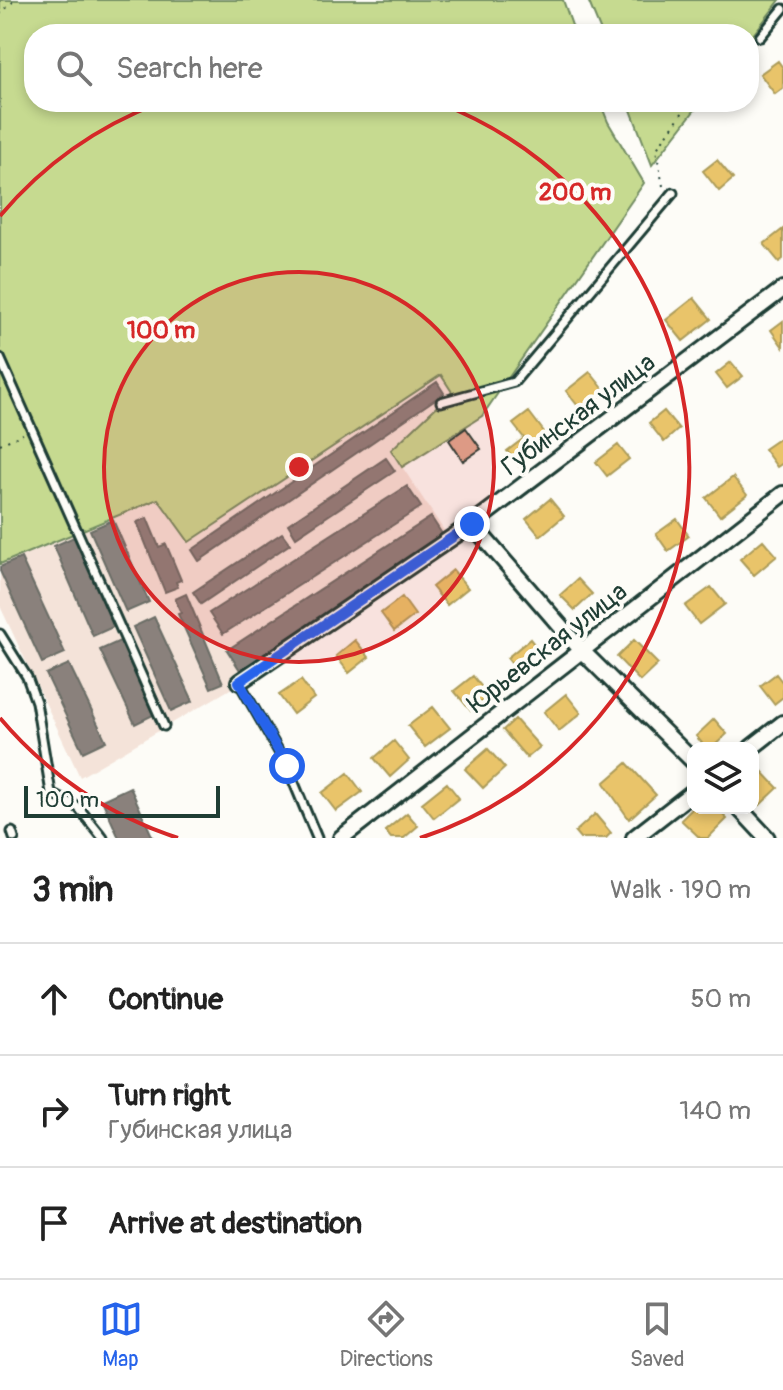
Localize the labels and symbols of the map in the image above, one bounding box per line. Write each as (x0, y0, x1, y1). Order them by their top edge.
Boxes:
text: 200 m (539, 178, 611, 207)
text: 100 m (127, 316, 195, 345)
street label: Губинская улица (495, 347, 662, 483)
centre of rings (285, 453, 313, 481)
route end (454, 506, 490, 542)
street label: Юрьевская улица (462, 576, 634, 720)
route start (269, 748, 305, 784)
scale bar (24, 782, 220, 818)

